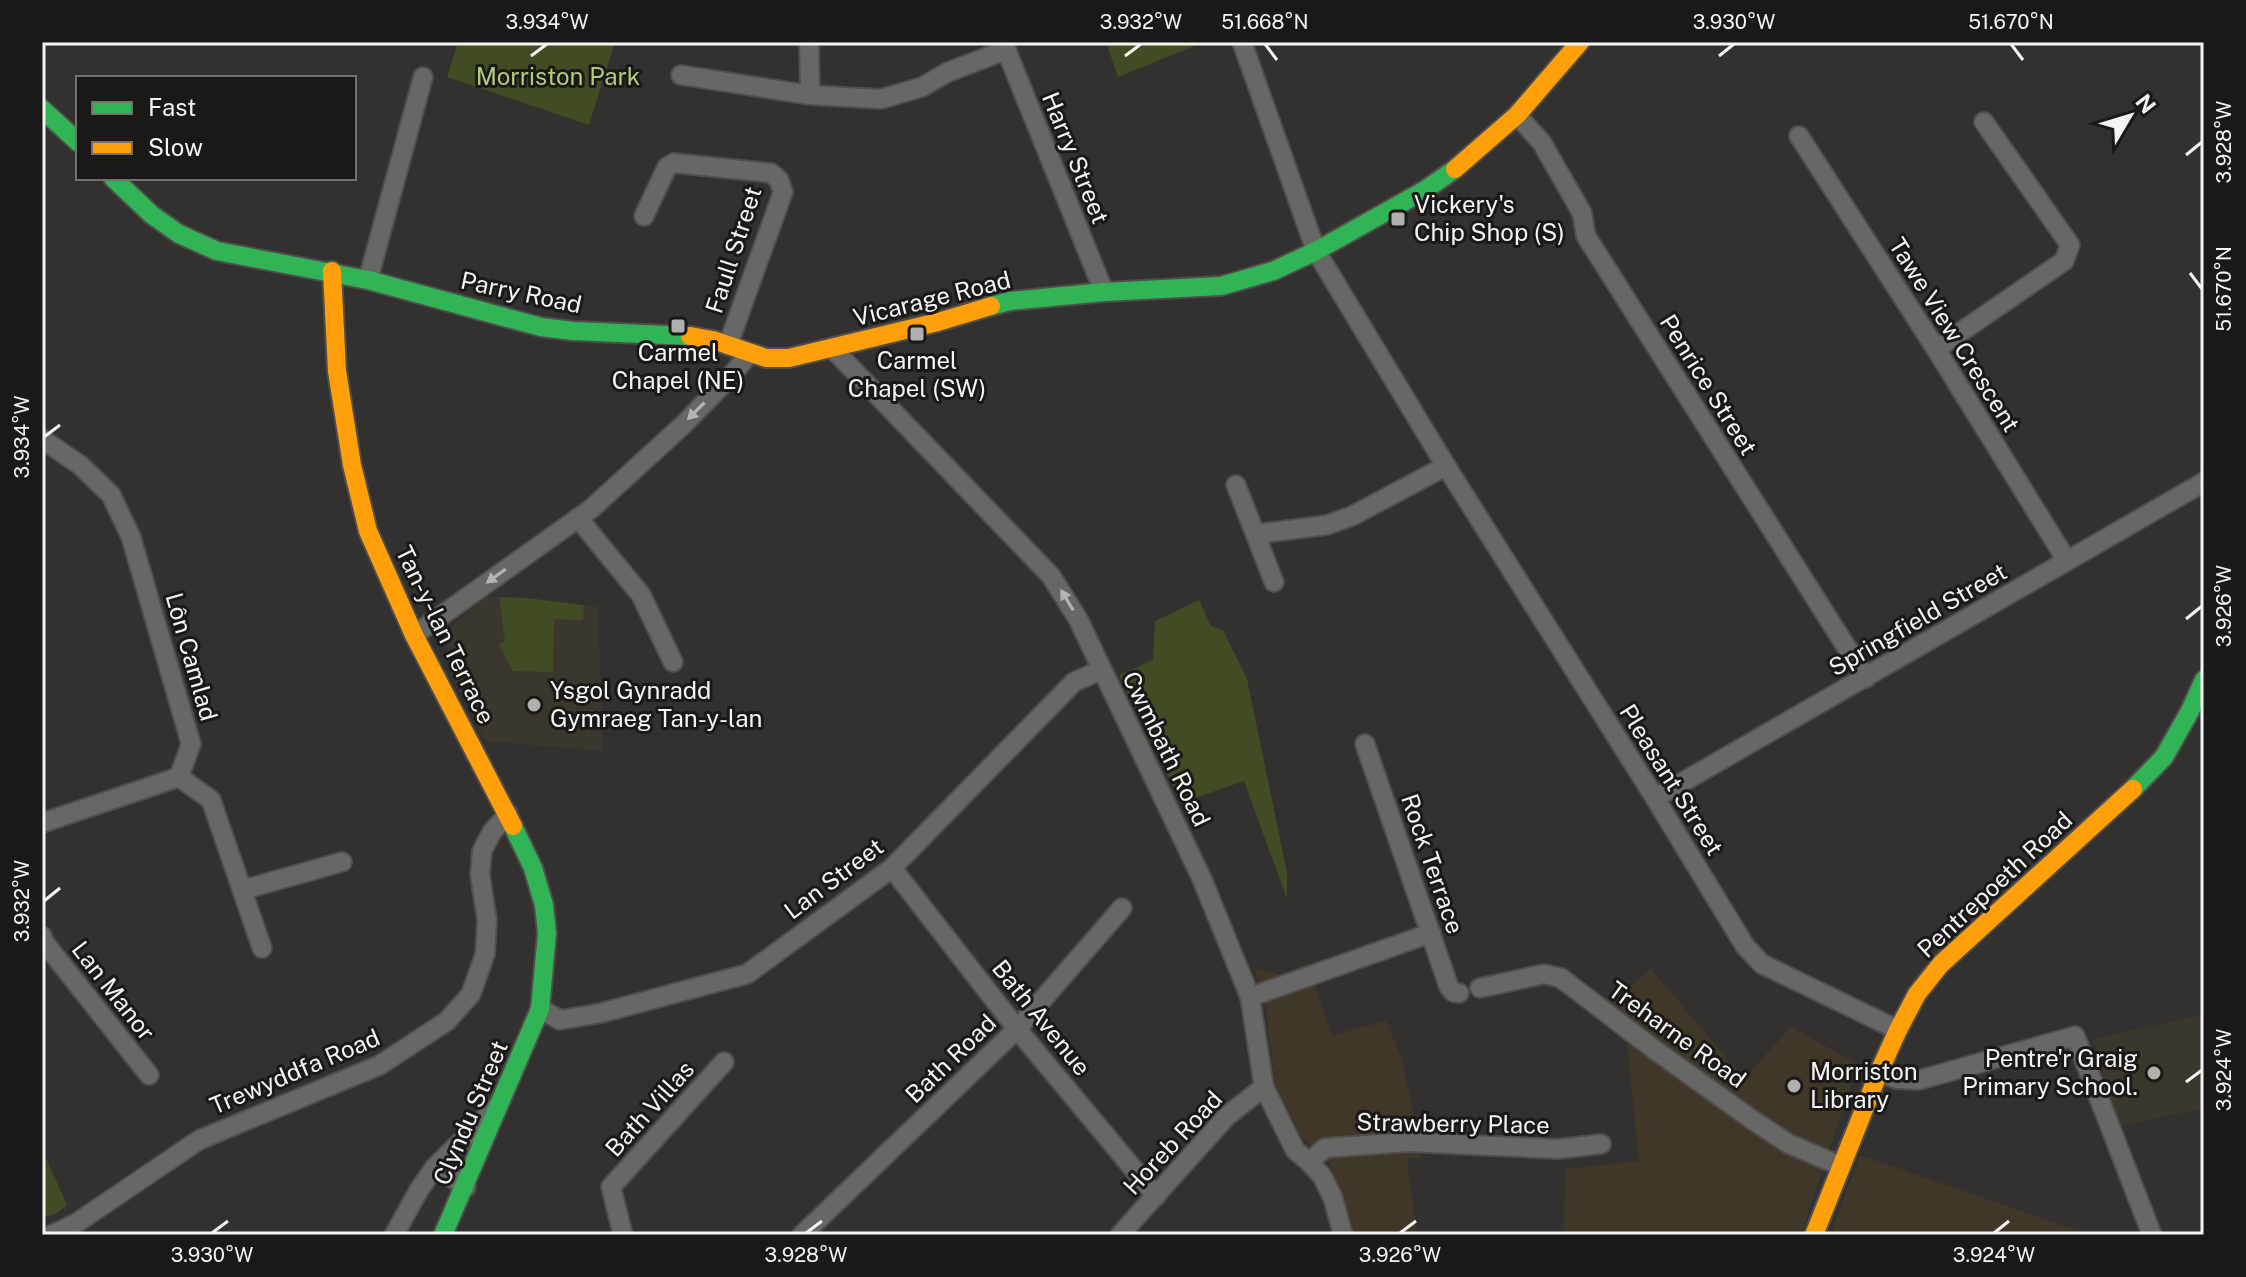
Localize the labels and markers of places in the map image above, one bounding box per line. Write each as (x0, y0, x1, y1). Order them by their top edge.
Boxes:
place label: Vickery's Chip Shop (S) (1414, 190, 1565, 246)
marker: Vickery's Chip Shop (S) (1389, 210, 1407, 228)
marker: Carmel Chapel (NE) (669, 317, 687, 335)
marker: Carmel Chapel (SW) (908, 325, 926, 343)
place label: Carmel Chapel (NE) (612, 338, 744, 394)
place label: Carmel Chapel (SW) (848, 346, 986, 402)
place label: Ysgol Gynradd Gymraeg Tan-y-lan (550, 676, 762, 732)
marker: Ysgol Gynradd Gymraeg Tan-y-lan (525, 696, 543, 714)
place label: Pentre'r Graig Primary School. (1962, 1044, 2138, 1100)
place label: Morriston Library (1810, 1057, 1918, 1113)
marker: Pentre'r Graig Primary School. (2145, 1064, 2163, 1082)
marker: Morriston Library (1785, 1077, 1803, 1095)

